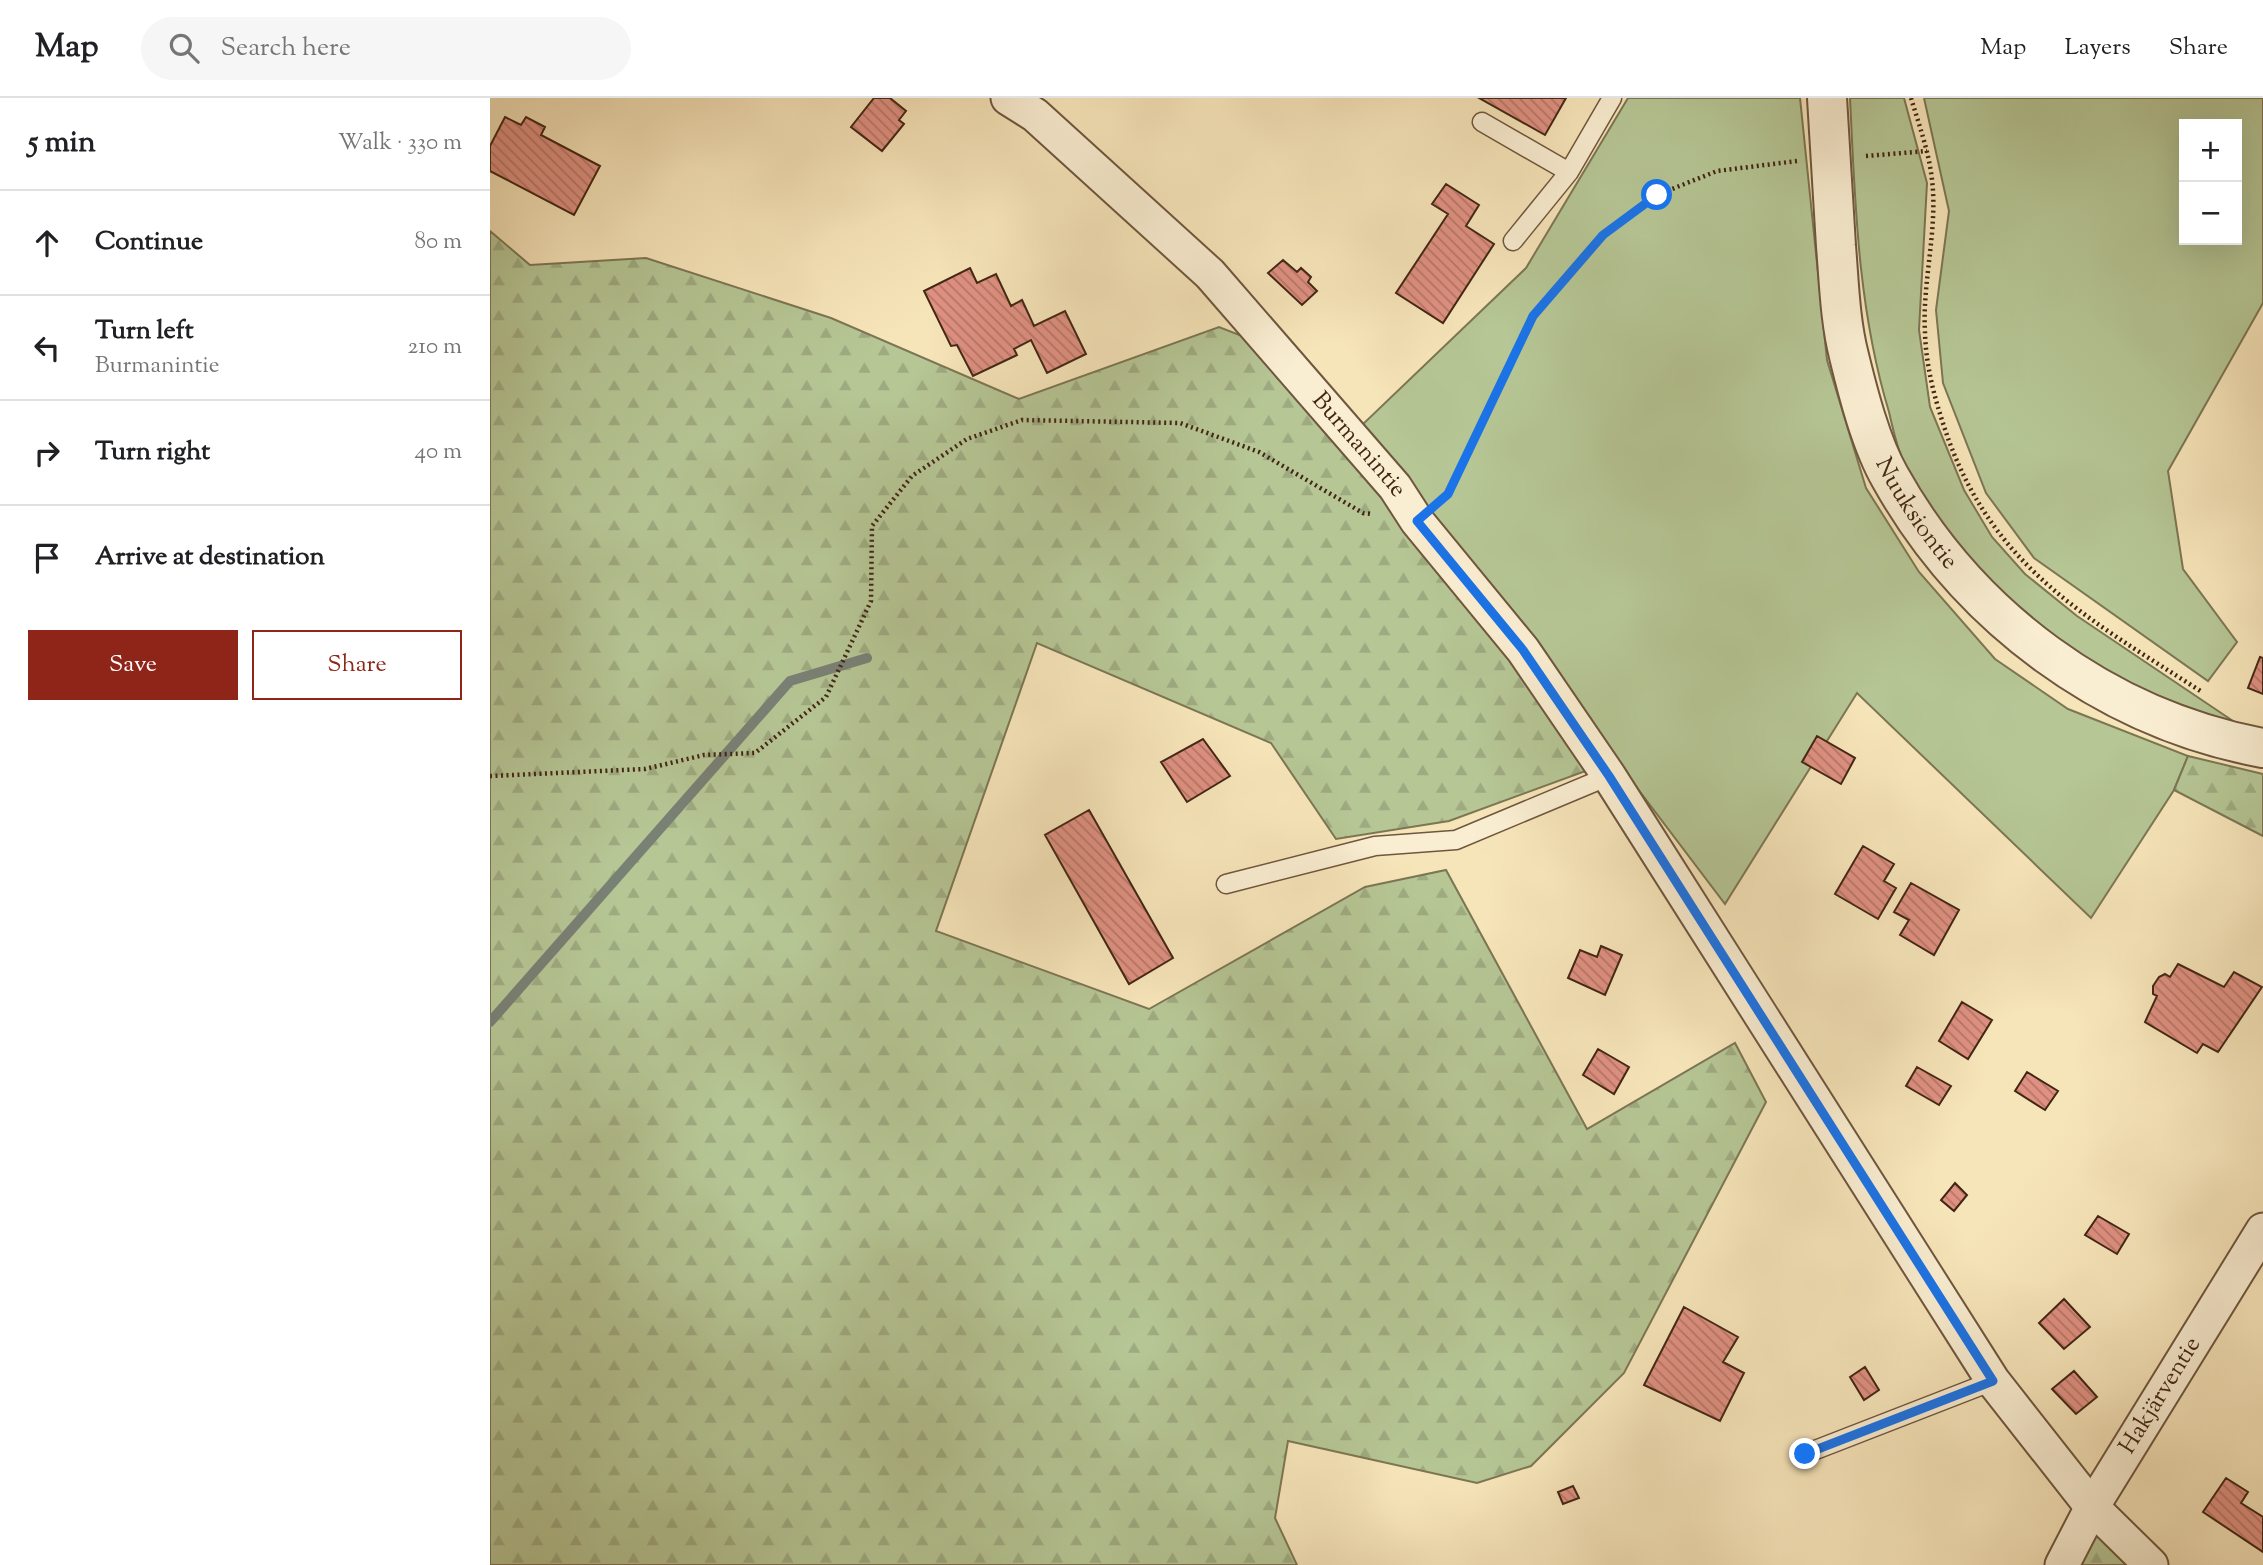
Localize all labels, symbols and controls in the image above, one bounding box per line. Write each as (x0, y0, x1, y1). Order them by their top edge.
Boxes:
search box (141, 17, 631, 80)
text: Map (35, 24, 99, 72)
icon: search (165, 29, 203, 67)
text: Search here (221, 30, 351, 67)
text: Map (1980, 31, 2026, 65)
text: Layers (2064, 31, 2131, 65)
text: Share (2169, 31, 2228, 65)
map controls (2179, 119, 2242, 245)
button: + (2179, 119, 2242, 182)
text: 5 min (28, 122, 96, 165)
text: Walk · 330 m (338, 127, 462, 160)
route start (1641, 179, 1672, 210)
button: − (2179, 182, 2242, 245)
icon: ahead (28, 224, 66, 262)
text: Continue (95, 224, 203, 261)
text: 80 m (414, 226, 462, 259)
text: Turn left (95, 313, 194, 350)
icon: left (28, 329, 66, 367)
text: 210 m (408, 331, 462, 364)
text: Burmanintie (95, 350, 219, 383)
street label: Burmanintie (1303, 385, 1414, 504)
icon: right (28, 434, 66, 472)
text: Turn right (95, 434, 210, 471)
text: 40 m (415, 436, 462, 469)
street label: Nuuksiontie (1866, 452, 1965, 577)
icon: arrive (28, 539, 66, 577)
text: Arrive at destination (95, 539, 325, 576)
button: Save (28, 630, 238, 700)
button: Share (252, 630, 462, 700)
street label: Hakjärventie (2111, 1331, 2210, 1461)
route end (1789, 1438, 1820, 1469)

